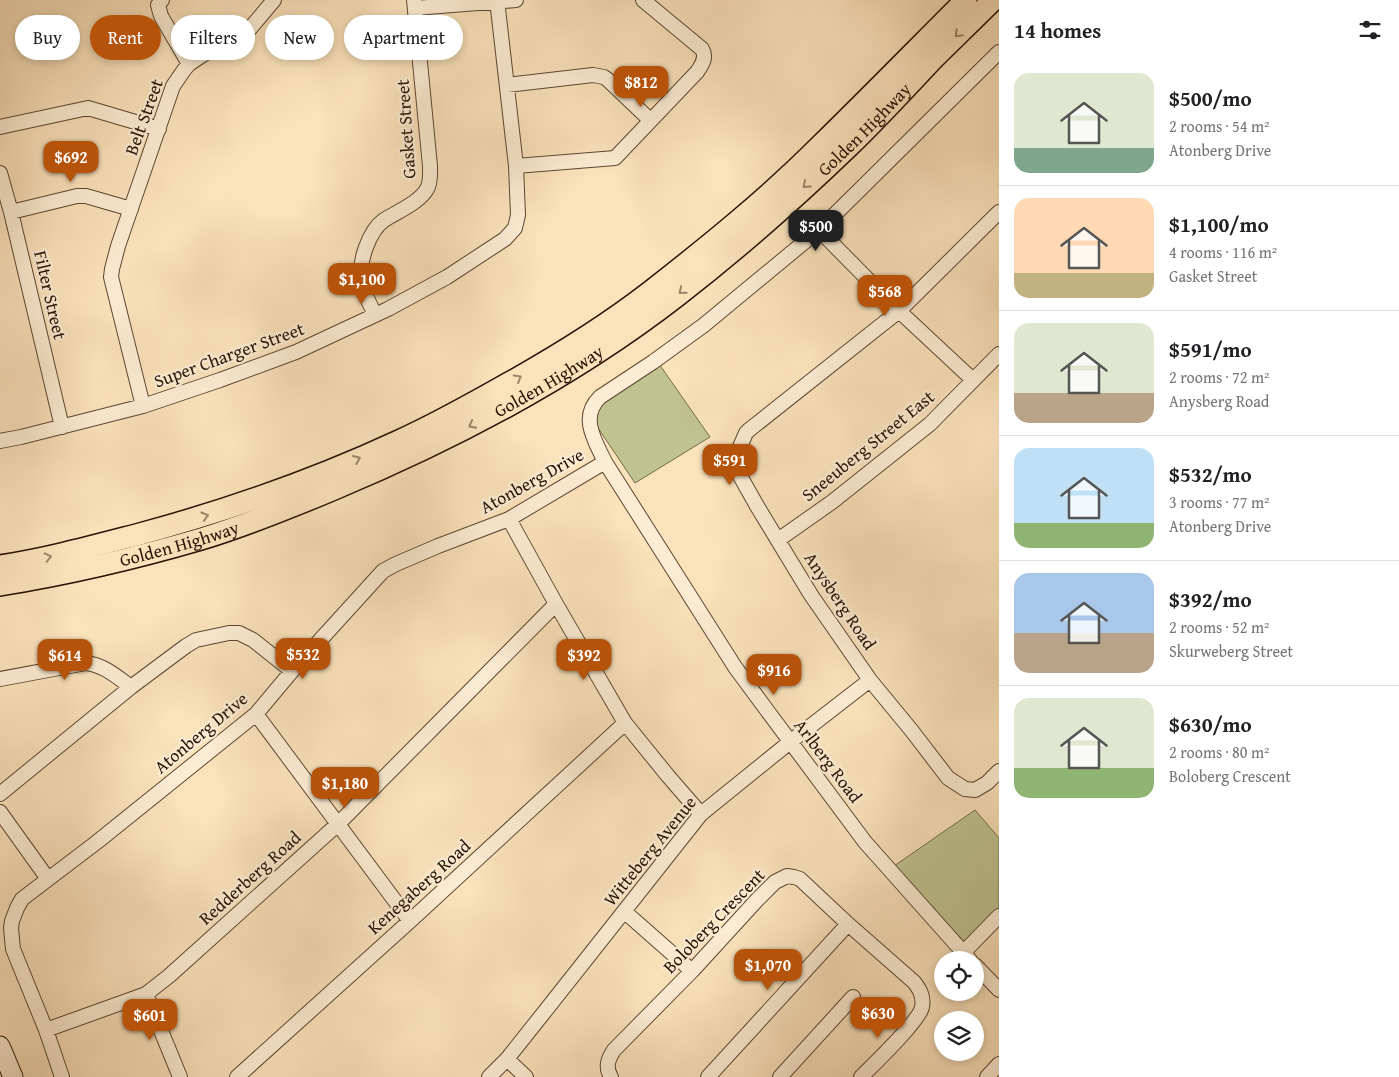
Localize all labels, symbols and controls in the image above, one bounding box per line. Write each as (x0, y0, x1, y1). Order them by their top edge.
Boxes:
chip: Buy (15, 15, 80, 60)
chip: Rent (90, 15, 161, 60)
chip: Filters (171, 15, 255, 60)
chip: New (265, 15, 334, 60)
chip: Apartment (344, 15, 463, 60)
text: 14 homes (1014, 15, 1101, 46)
icon: filters (1356, 16, 1384, 44)
one-way arrow (955, 28, 964, 37)
pin: $812 (611, 66, 671, 108)
text: $812 (624, 70, 658, 94)
street label: Belt Street (117, 74, 170, 159)
street label: Golden Highway (811, 76, 917, 182)
street label: Gasket Street (389, 78, 422, 180)
text: $500/mo (1169, 83, 1252, 114)
icon: home (1054, 93, 1114, 153)
text: 2 rooms · 54 m² (1169, 114, 1269, 138)
text: Atonberg Drive (1169, 138, 1271, 162)
pin: $692 (41, 140, 101, 183)
text: $692 (54, 145, 88, 169)
one-way arrow (802, 179, 811, 188)
text: $1,100/mo (1169, 209, 1269, 240)
pin: $500 (786, 210, 846, 252)
text: $500 (799, 214, 833, 238)
icon: home (1054, 218, 1114, 278)
text: 4 rooms · 116 m² (1169, 240, 1277, 264)
street label: Filter Street (27, 248, 74, 343)
pin: $1,100 (321, 262, 403, 305)
text: Gasket Street (1169, 264, 1257, 288)
text: $1,100 (339, 267, 385, 291)
pin: $568 (855, 274, 915, 317)
text: $568 (868, 279, 902, 303)
one-way arrow (679, 286, 688, 295)
street label: Super Charger Street (150, 315, 308, 394)
text: $591/mo (1169, 334, 1252, 365)
street label: Golden Highway (489, 338, 609, 424)
icon: home (1054, 343, 1114, 403)
text: 2 rooms · 72 m² (1169, 365, 1269, 389)
one-way arrow (512, 375, 521, 385)
street label: Sneeuberg Street East (795, 383, 940, 508)
text: Anysberg Road (1169, 389, 1269, 413)
one-way arrow (468, 419, 477, 429)
street label: Atonberg Drive (475, 441, 589, 520)
pin: $591 (700, 444, 760, 486)
text: $591 (713, 448, 747, 472)
one-way arrow (352, 455, 361, 466)
text: $532/mo (1169, 459, 1252, 490)
icon: home (1054, 468, 1114, 528)
text: 3 rooms · 77 m² (1169, 490, 1269, 514)
one-way arrow (200, 511, 209, 521)
street label: Golden Highway (117, 513, 243, 573)
text: Atonberg Drive (1169, 514, 1271, 538)
street label: Anysberg Road (798, 546, 883, 655)
one-way arrow (43, 552, 52, 563)
text: $392/mo (1169, 584, 1252, 615)
icon: home (1054, 593, 1114, 653)
text: 2 rooms · 52 m² (1169, 615, 1269, 639)
pin: $614 (35, 638, 95, 681)
pin: $532 (273, 638, 333, 680)
pin: $392 (554, 638, 614, 681)
text: Skurweberg Street (1169, 639, 1293, 663)
text: $532 (286, 642, 320, 666)
text: $614 (48, 643, 82, 667)
text: $392 (567, 643, 601, 667)
pin: $916 (744, 654, 804, 696)
text: $916 (757, 658, 791, 682)
street label: Atonberg Drive (148, 685, 253, 780)
text: $630/mo (1169, 709, 1252, 740)
street label: Arlberg Road (788, 713, 869, 809)
icon: home (1054, 718, 1114, 778)
text: 2 rooms · 80 m² (1169, 740, 1269, 764)
text: Boloberg Crescent (1169, 764, 1291, 788)
pin: $1,180 (304, 766, 386, 809)
text: $1,180 (322, 771, 368, 795)
street label: Witteberg Avenue (597, 790, 703, 912)
street label: Redderberg Road (192, 824, 307, 931)
street label: Kenegaberg Road (361, 833, 477, 940)
street label: Boloberg Crescent (656, 861, 771, 979)
pin: $1,070 (727, 948, 809, 991)
map controls (934, 951, 984, 1061)
button: locate (934, 951, 984, 1001)
text: $1,070 (745, 953, 791, 977)
pin: $630 (848, 996, 908, 1039)
pin: $601 (120, 998, 180, 1041)
text: $630 (861, 1001, 895, 1025)
text: $601 (133, 1003, 167, 1027)
button: layers (934, 1011, 984, 1061)

